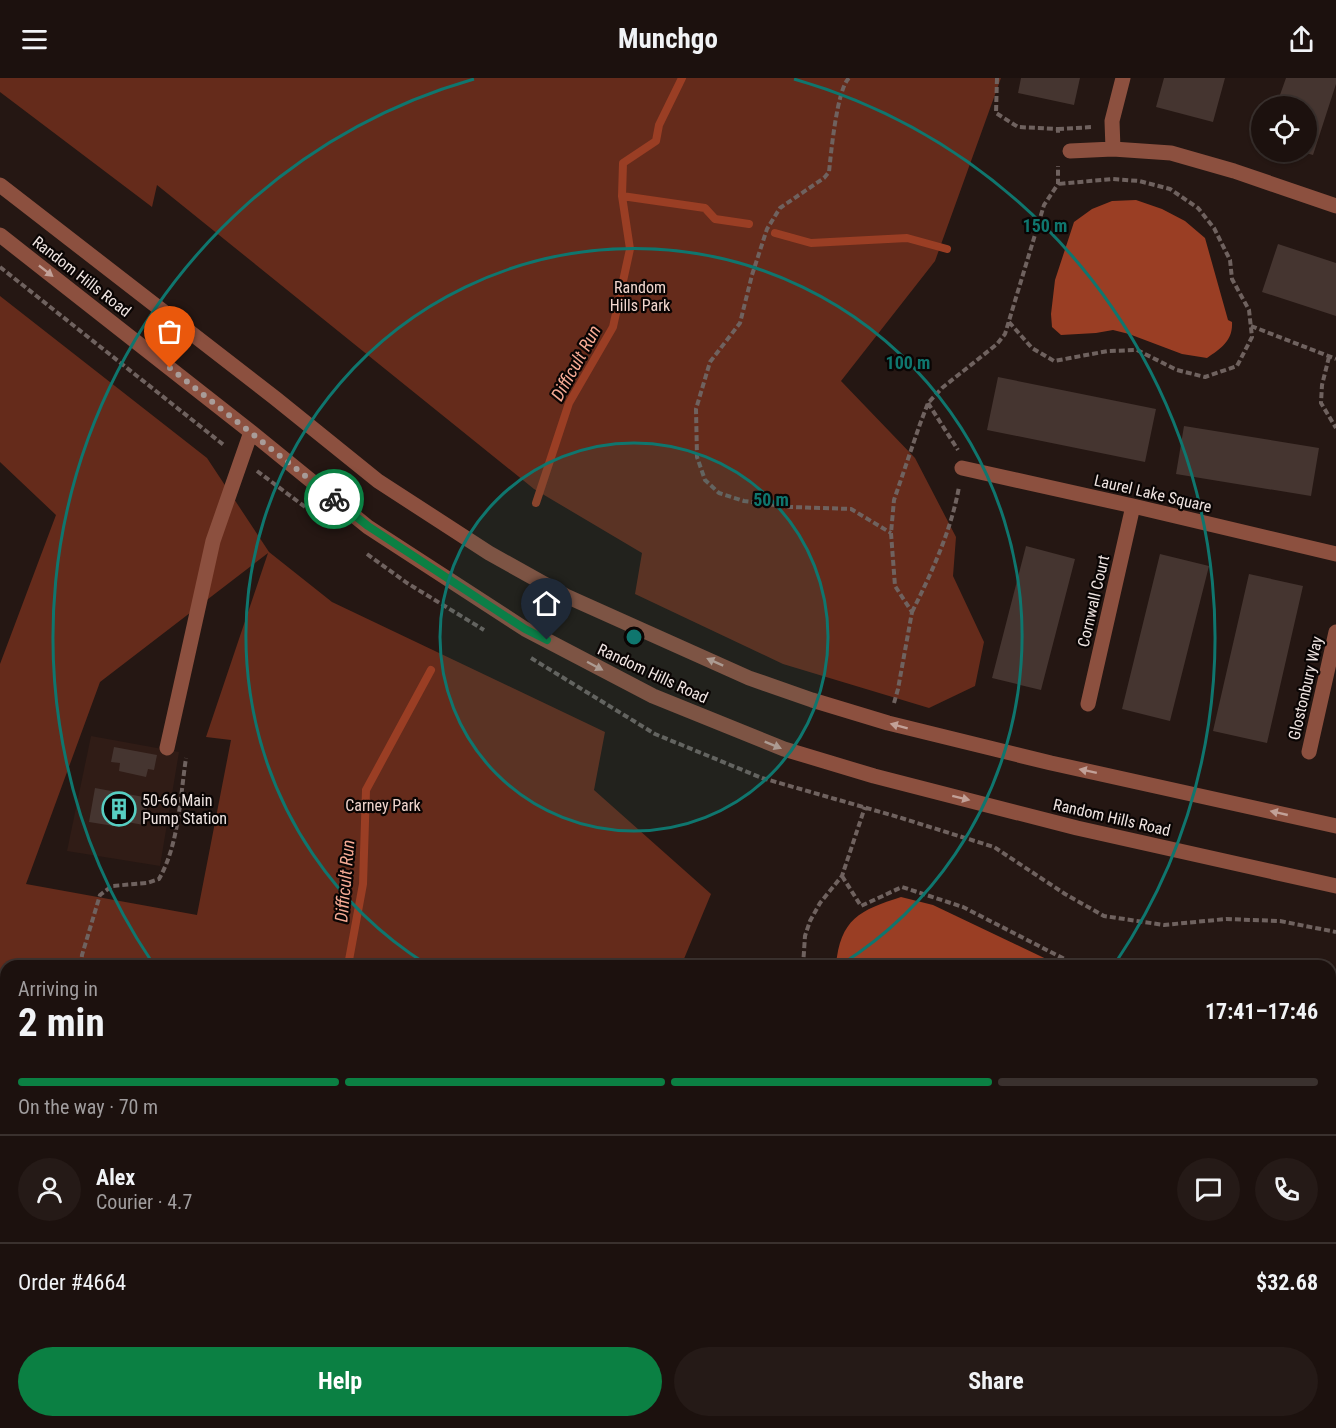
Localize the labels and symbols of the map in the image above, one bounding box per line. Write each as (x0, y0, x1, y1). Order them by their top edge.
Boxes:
text: 150 m (1023, 215, 1067, 236)
street label: Random Hills Road (29, 232, 135, 321)
one-way arrow (38, 264, 54, 277)
park label: Random Hills Park (610, 278, 671, 315)
pin (144, 306, 195, 368)
water label: Difficult Run (546, 321, 605, 404)
text: 100 m (886, 352, 930, 373)
courier (304, 469, 364, 529)
street label: Laurel Lake Square (1092, 471, 1213, 516)
text: 50 m (753, 489, 789, 510)
street label: Cornwall Court (1074, 553, 1113, 649)
pin (521, 578, 572, 640)
centre of rings (624, 627, 644, 647)
street label: Glostonbury Way (1284, 634, 1327, 742)
street label: Random Hills Road (595, 640, 711, 707)
one-way arrow (706, 658, 723, 667)
one-way arrow (587, 661, 604, 671)
one-way arrow (890, 721, 908, 730)
one-way arrow (765, 740, 783, 750)
one-way arrow (1079, 766, 1098, 775)
building icon: 50-66 Main Pump Station (101, 791, 137, 827)
place label: 50-66 Main Pump Station (142, 791, 227, 828)
one-way arrow (952, 794, 970, 803)
street label: Random Hills Road (1051, 795, 1172, 840)
park label: Carney Park (345, 796, 422, 815)
one-way arrow (1270, 807, 1288, 817)
water label: Difficult Run (330, 839, 359, 923)

